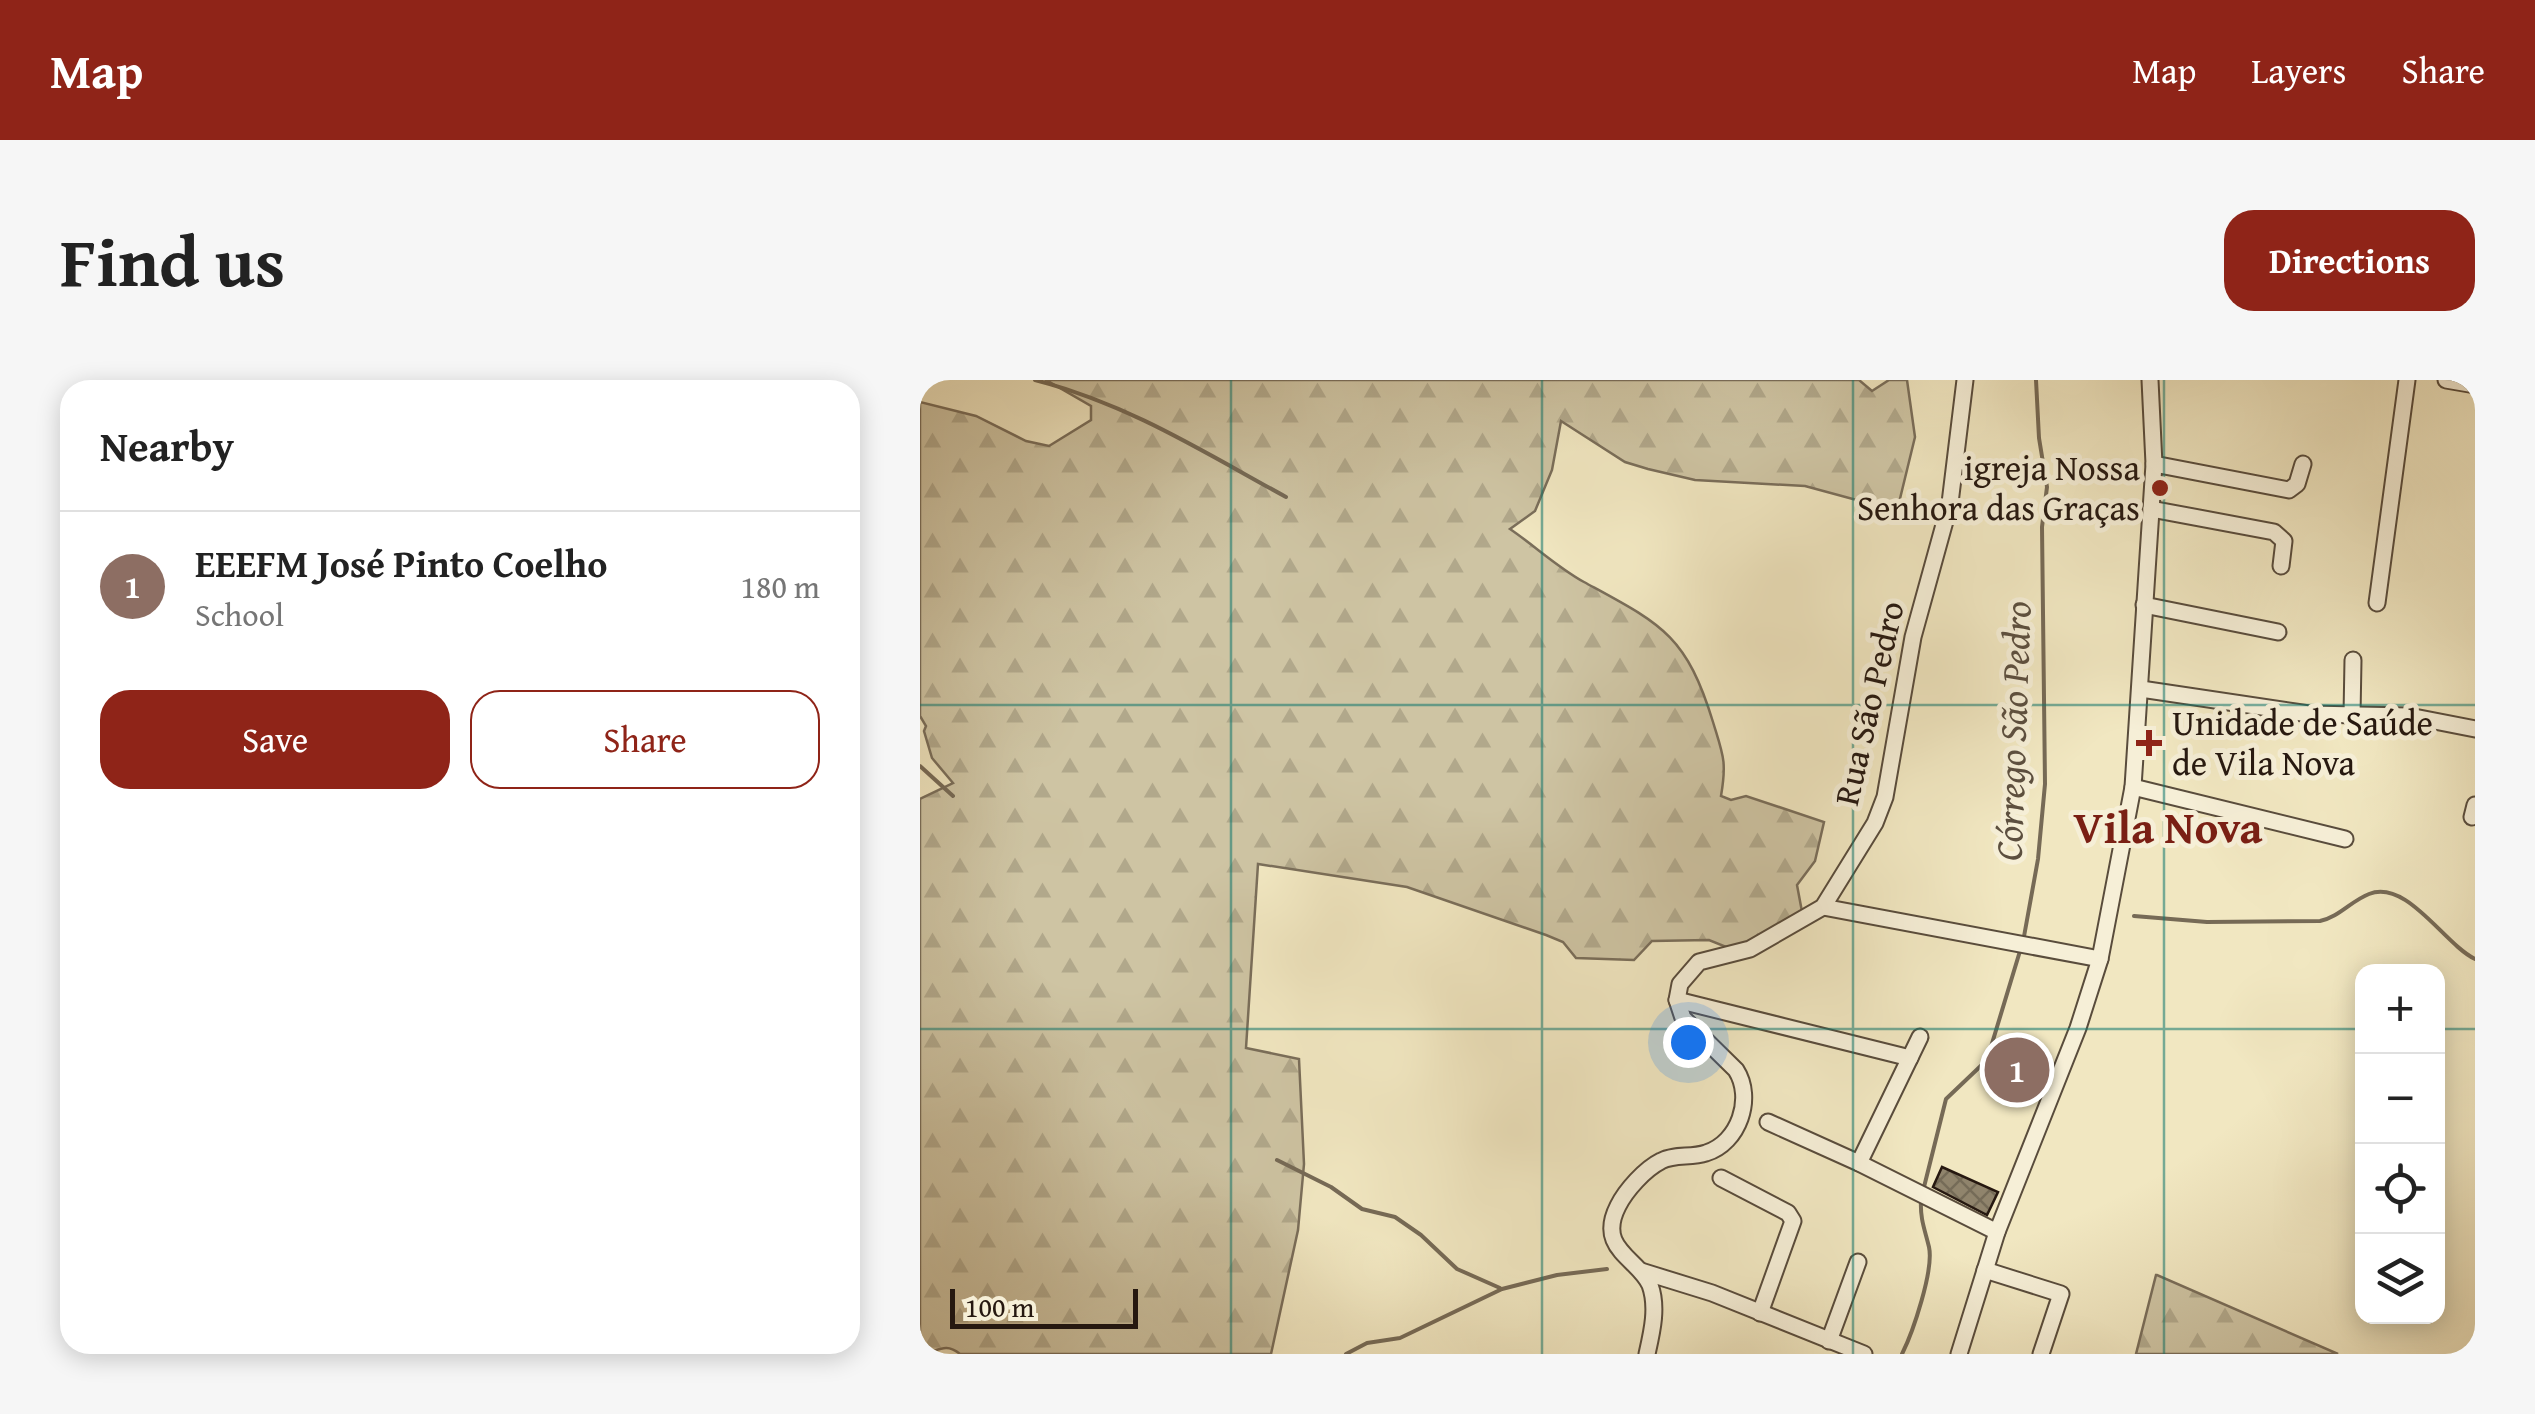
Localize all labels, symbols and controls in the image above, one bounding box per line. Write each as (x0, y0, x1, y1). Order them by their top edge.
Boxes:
text: Map (50, 35, 143, 106)
text: Map (2132, 45, 2196, 96)
text: Layers (2251, 45, 2346, 96)
text: Share (2401, 45, 2485, 96)
text: Find us (60, 209, 285, 312)
button: Directions (2224, 210, 2475, 311)
text: Nearby (100, 415, 234, 476)
place label: igreja Nossa Senhora das Graças (1857, 442, 2140, 533)
marker: igreja Nossa Senhora das Graças (2149, 477, 2171, 499)
text: EEEFM José Pinto Coelho (195, 535, 608, 591)
text: 1 (124, 563, 141, 610)
text: 180 m (741, 563, 820, 610)
text: School (195, 591, 284, 638)
street label: Rua São Pedro (1820, 596, 1917, 810)
water label: Córrego São Pedro (1979, 600, 2045, 862)
button: Save (100, 690, 450, 789)
button: Share (470, 690, 820, 789)
place label: Unidade de Saúde de Vila Nova (2172, 697, 2433, 788)
marker: Unidade de Saúde de Vila Nova (2136, 730, 2162, 756)
district label: Vila Nova (2073, 794, 2263, 859)
map controls (2355, 964, 2445, 1324)
button: + (2355, 964, 2445, 1054)
your location (1663, 1017, 1714, 1068)
pin: 1 (1984, 1032, 2050, 1108)
button: − (2355, 1054, 2445, 1144)
button: locate (2355, 1144, 2445, 1234)
button: layers (2355, 1234, 2445, 1324)
scale bar (950, 1284, 1138, 1328)
text: 100 m (965, 1286, 1034, 1327)

